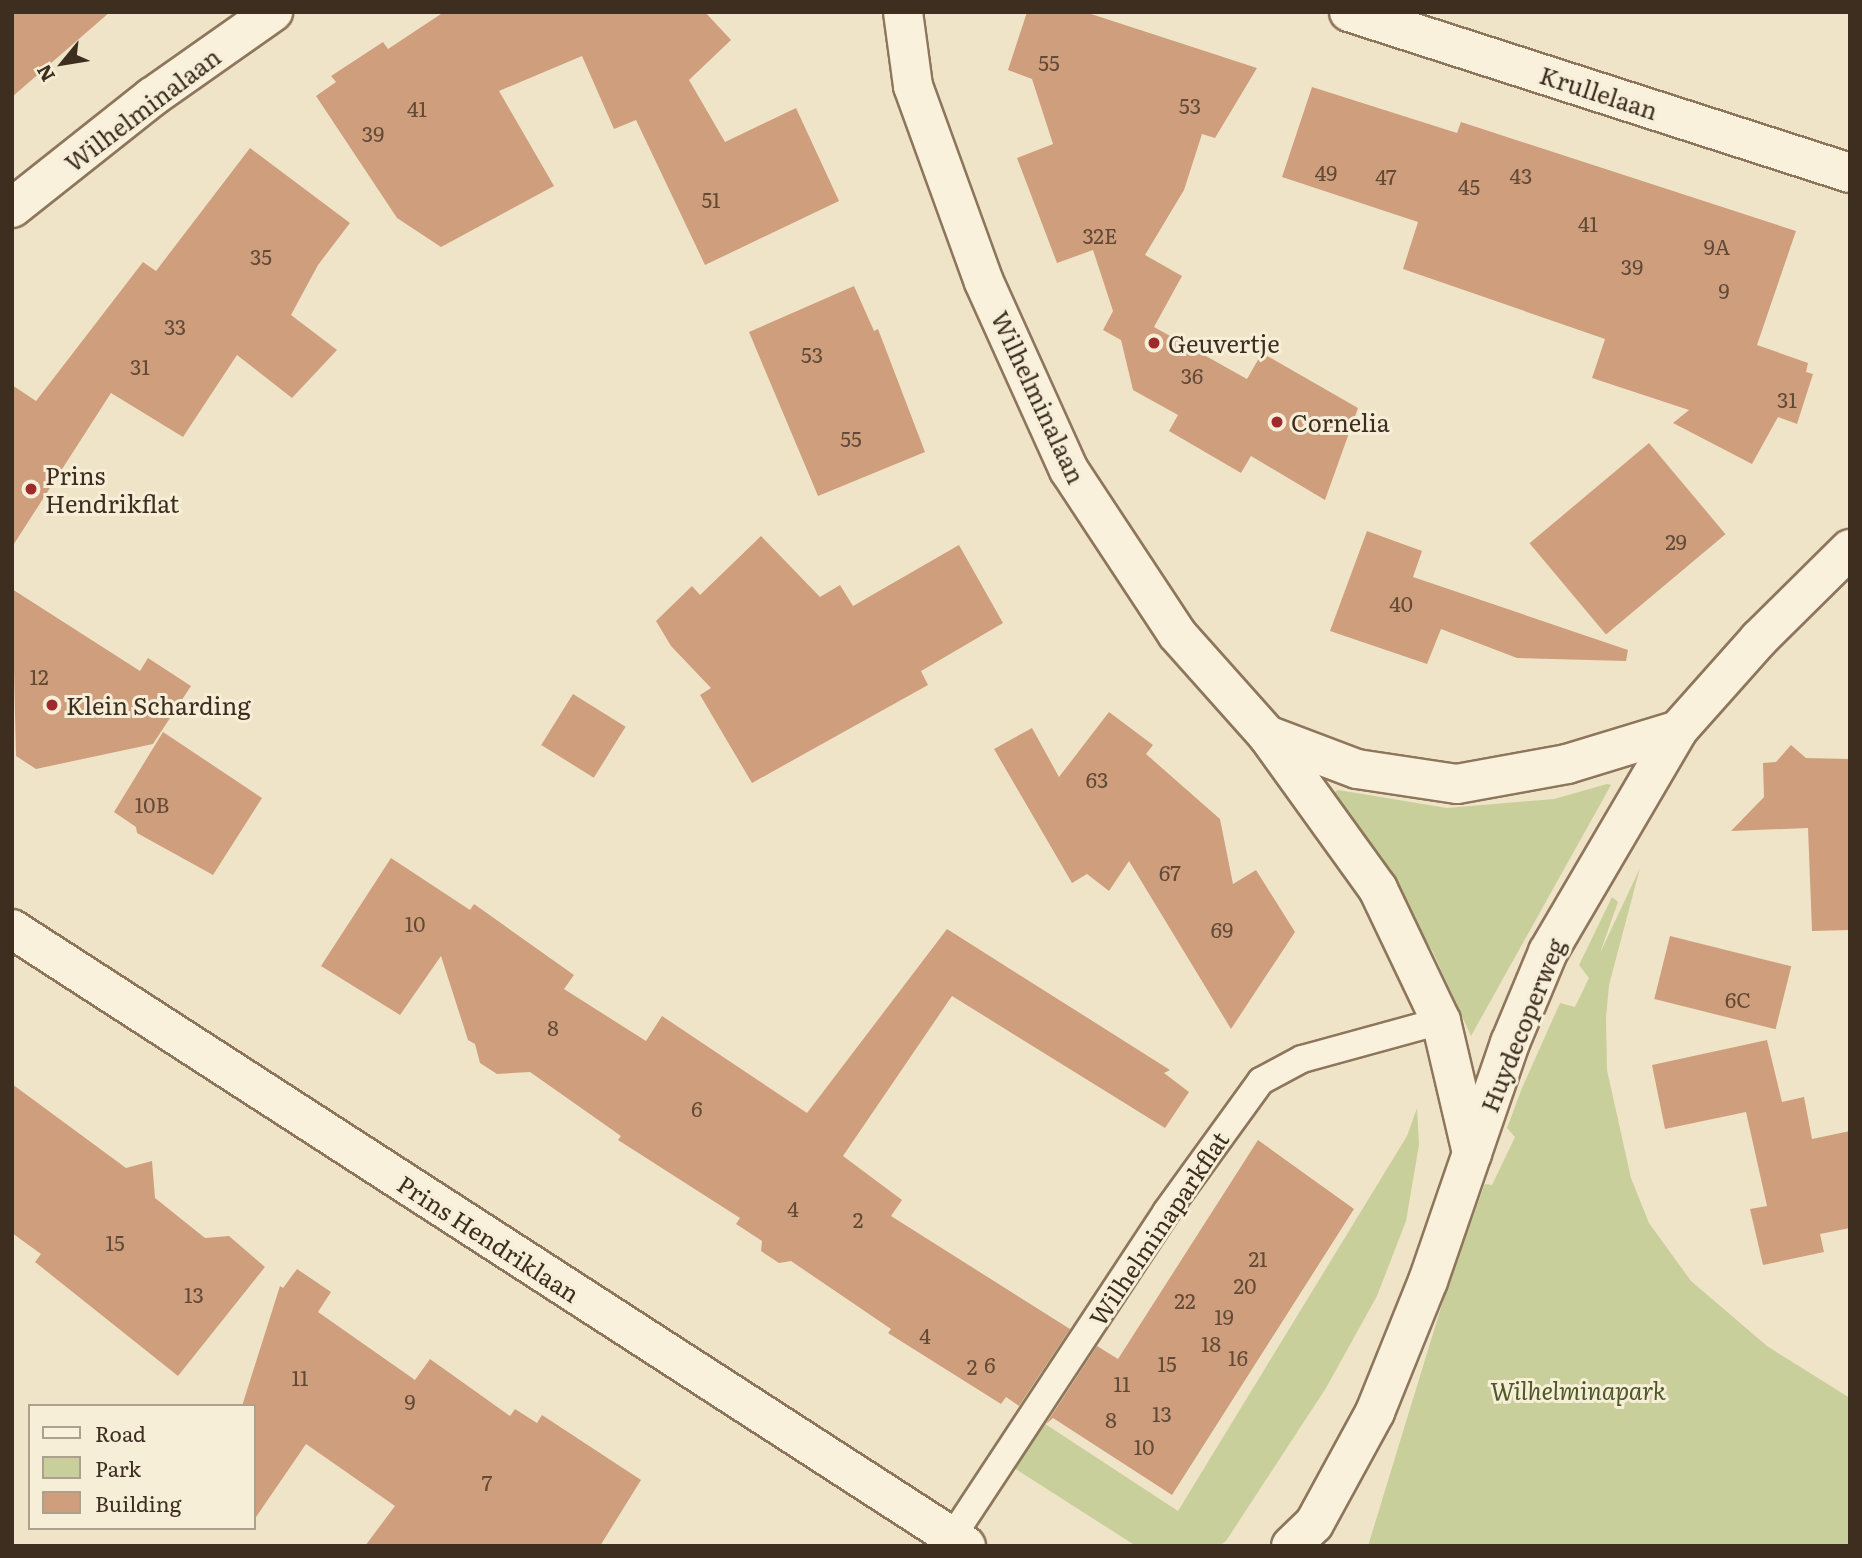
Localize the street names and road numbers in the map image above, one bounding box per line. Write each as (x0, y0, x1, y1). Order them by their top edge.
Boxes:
street label: Wilhelminalaan (59, 41, 225, 177)
street label: Krullelaan (1536, 59, 1662, 125)
street label: Wilhelminalaan (986, 306, 1092, 488)
street label: Huydecoperweg (1474, 934, 1570, 1116)
street label: Wilhelminaparkflat (1082, 1125, 1234, 1331)
street label: Prins Hendriklaan (393, 1168, 585, 1308)

